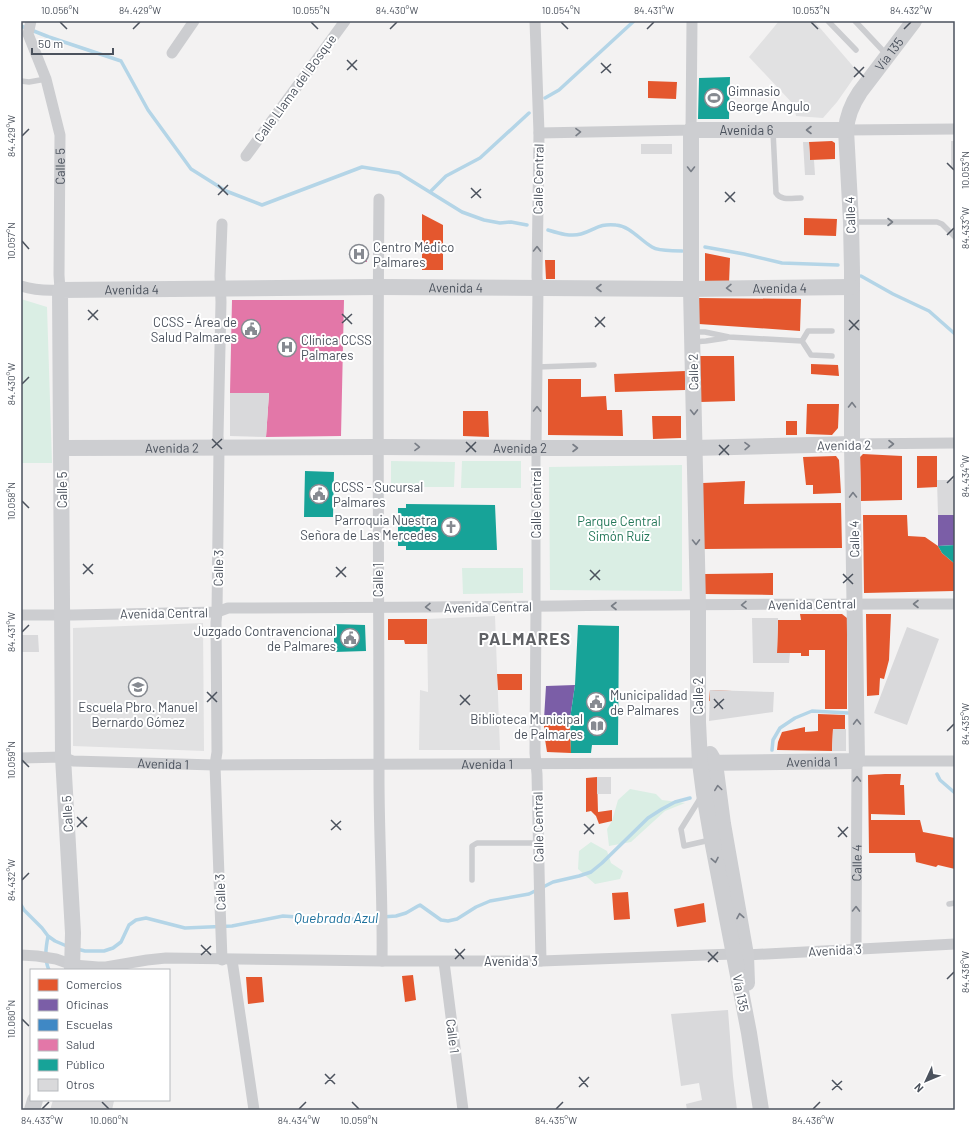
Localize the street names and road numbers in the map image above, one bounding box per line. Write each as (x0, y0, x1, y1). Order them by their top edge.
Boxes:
street label: Calle Llama del Bosque (251, 31, 339, 145)
street label: Vía 135 (871, 34, 907, 74)
street label: Avenida 6 (720, 122, 774, 138)
street label: Calle Central (529, 143, 547, 215)
street label: Calle 5 (52, 148, 68, 185)
street label: Calle 4 (841, 196, 859, 234)
street label: Avenida 4 (428, 279, 483, 296)
street label: Avenida 4 (752, 280, 807, 296)
street label: Avenida 4 (104, 281, 159, 298)
street label: Calle 2 (685, 353, 701, 391)
street label: Avenida 2 (817, 437, 871, 453)
street label: Avenida 2 (145, 440, 199, 456)
street label: Avenida 2 (493, 440, 547, 456)
street label: Calle Central (528, 468, 544, 538)
street label: Calle 5 (54, 471, 70, 508)
street label: Calle 4 (846, 520, 862, 558)
street label: Calle 3 (210, 550, 226, 586)
street label: Calle 1 (370, 563, 386, 597)
street label: Avenida Central (768, 595, 856, 613)
street label: Avenida Central (444, 598, 532, 616)
street label: Avenida Central (120, 604, 208, 622)
street label: Calle 2 (690, 678, 706, 714)
street label: Avenida 1 (786, 753, 838, 770)
street label: Avenida 1 (137, 755, 189, 772)
street label: Avenida 1 (461, 756, 513, 772)
street label: Calle Central (529, 791, 547, 863)
street label: Calle 5 (58, 795, 76, 833)
street label: Calle 4 (848, 844, 865, 882)
street label: Calle 3 (211, 873, 229, 911)
street label: Avenida 3 (808, 941, 862, 959)
street label: Avenida 3 (484, 953, 538, 969)
street label: Vía 135 (730, 973, 752, 1013)
street label: Calle 1 (443, 1018, 463, 1054)

